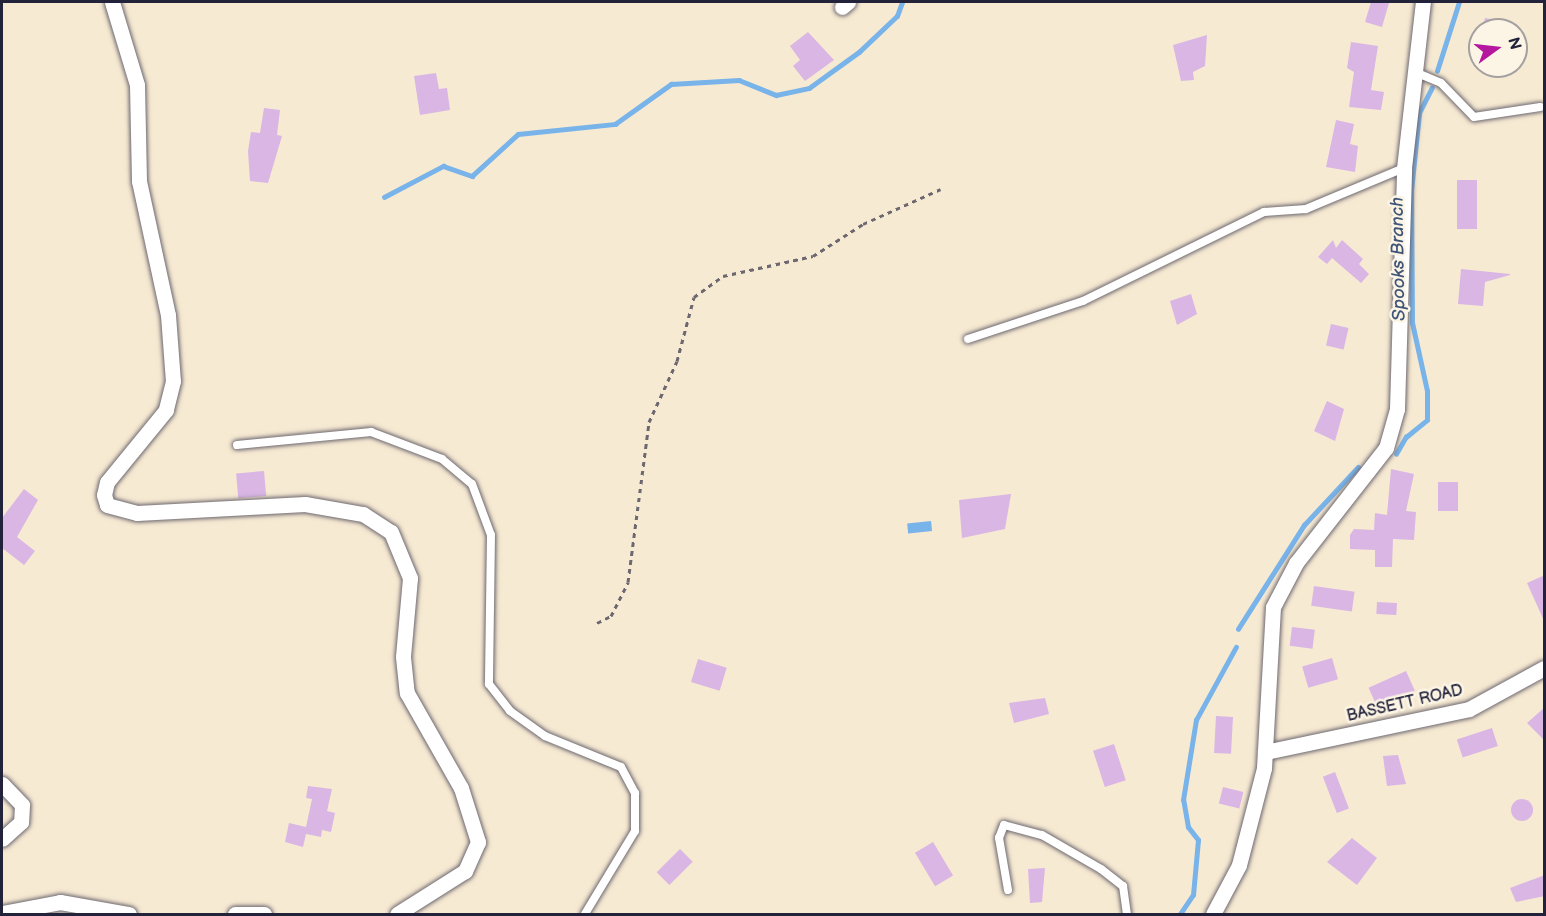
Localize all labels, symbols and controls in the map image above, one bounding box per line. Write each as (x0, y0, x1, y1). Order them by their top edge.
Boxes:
north arrow (1468, 18, 1528, 78)
text: N (1503, 35, 1525, 52)
water label: Spooks Branch (1387, 197, 1411, 321)
street label: BASSETT ROAD (1345, 681, 1465, 727)

